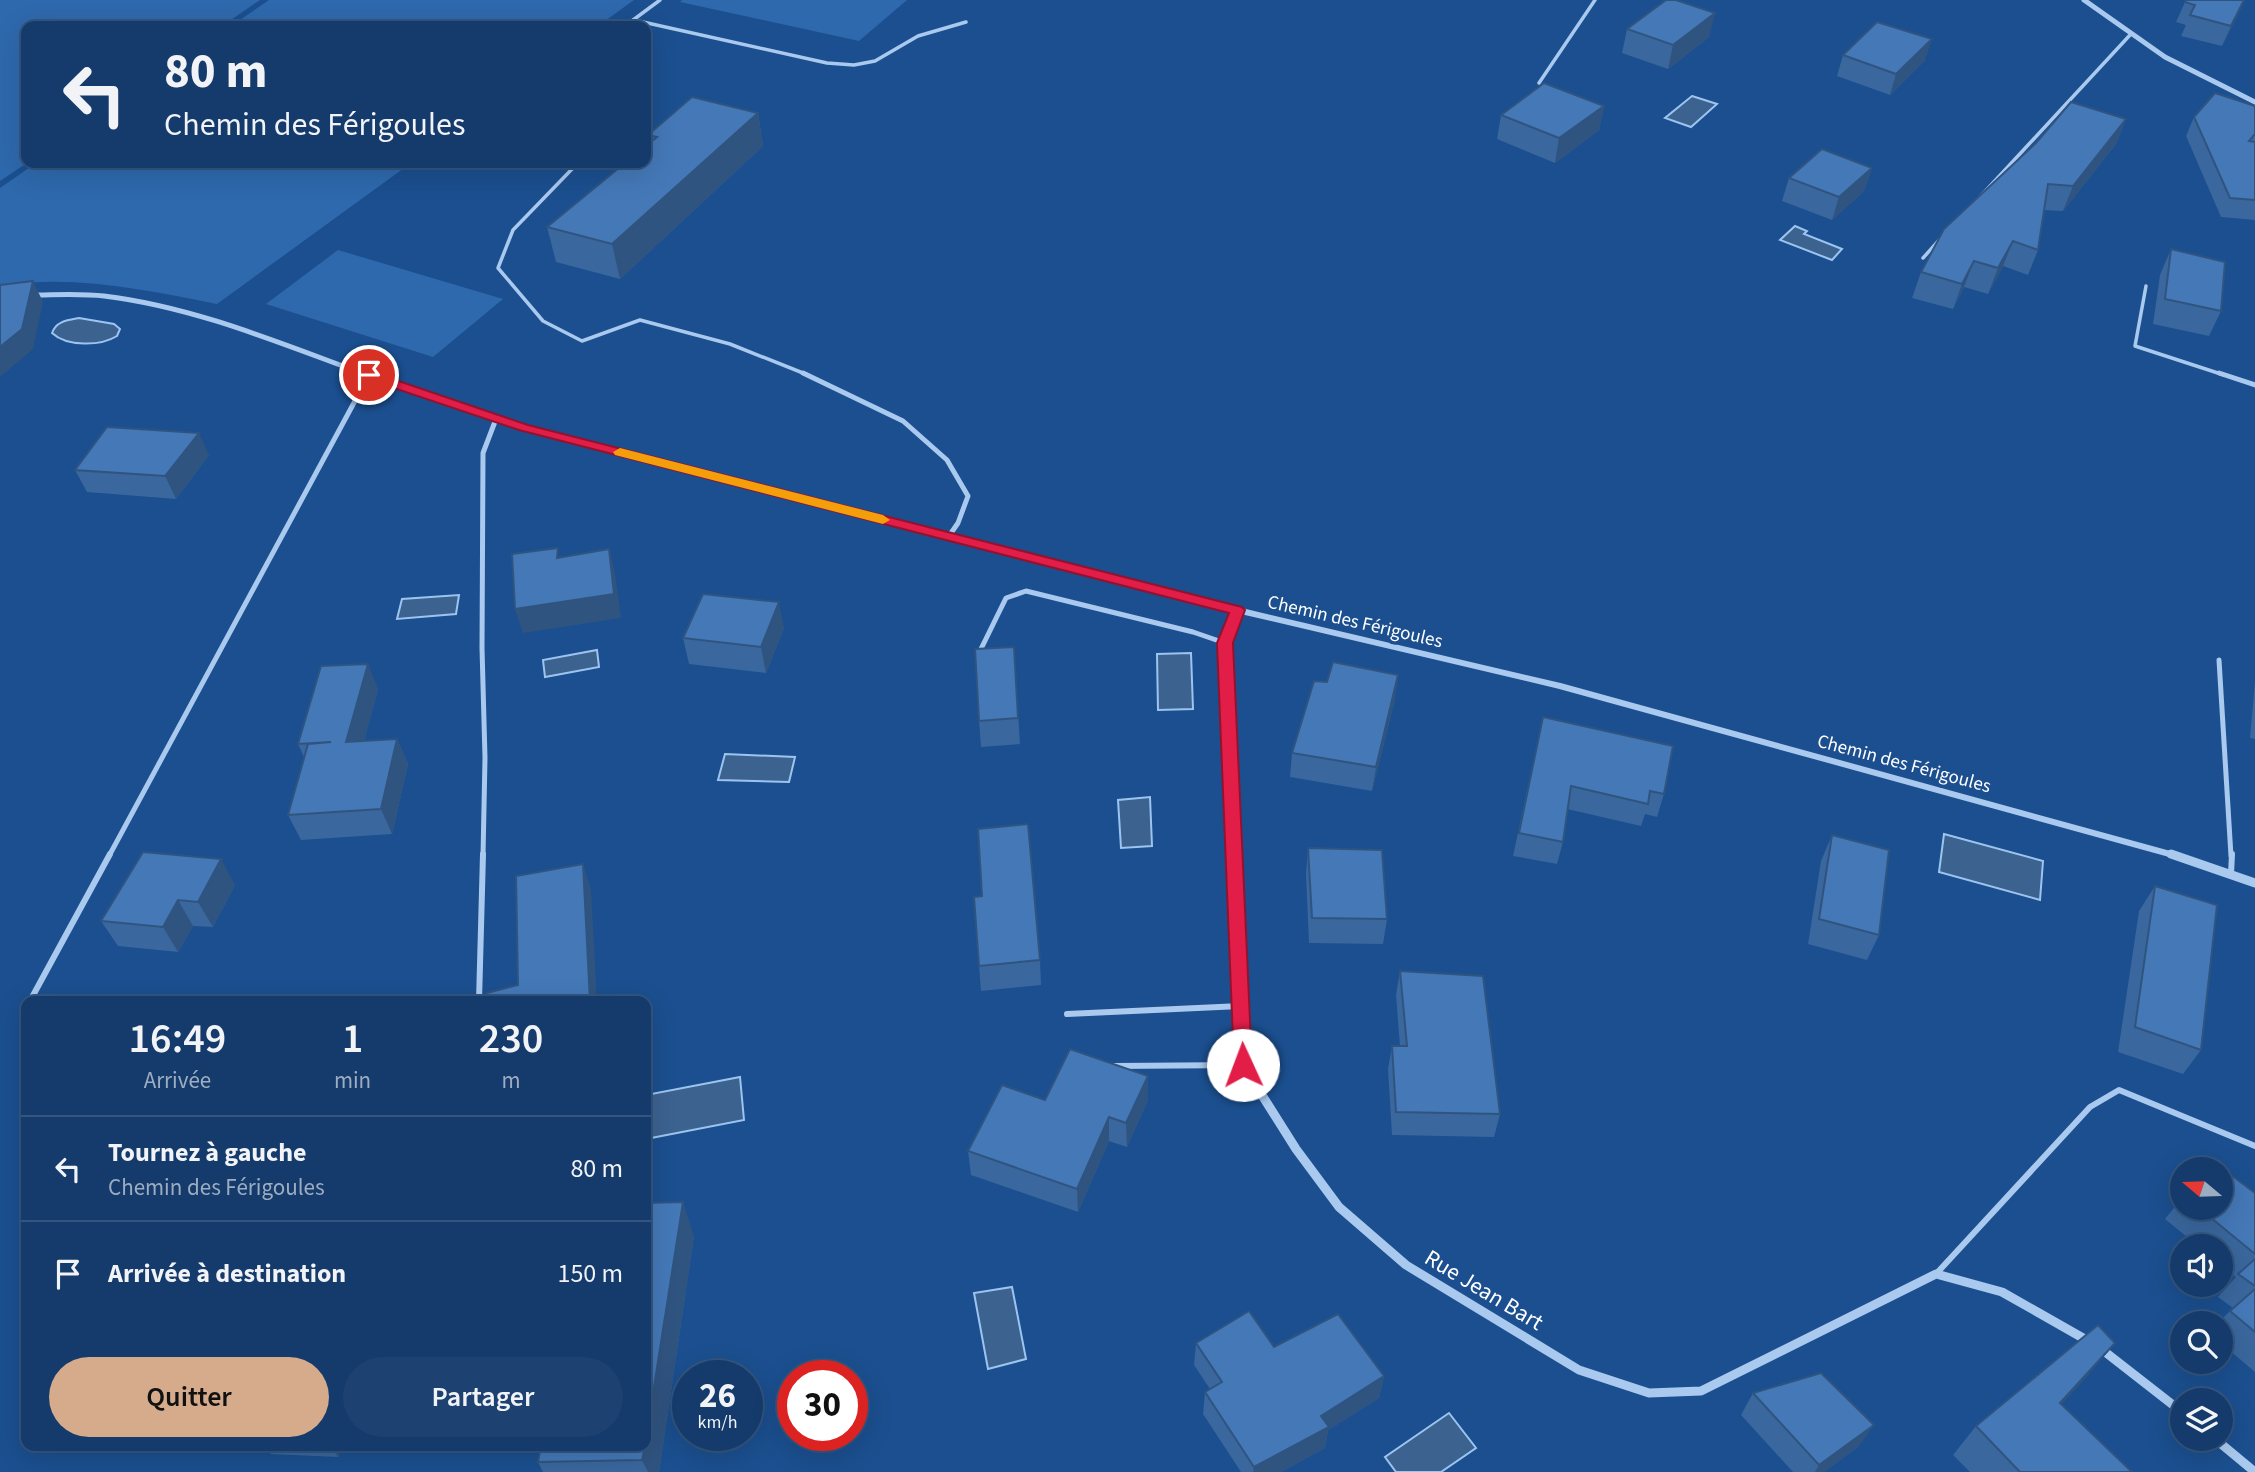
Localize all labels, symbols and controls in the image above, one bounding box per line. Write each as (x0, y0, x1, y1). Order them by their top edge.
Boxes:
text: 80 m (164, 37, 268, 107)
icon: left (49, 49, 140, 140)
text: Chemin des Férigoules (164, 102, 465, 148)
pin (339, 345, 399, 405)
icon: arrive (350, 356, 388, 394)
street label: Chemin des Férigoules (1265, 589, 1445, 655)
street label: Chemin des Férigoules (1814, 728, 1994, 800)
text: 16:49 (129, 1009, 226, 1069)
text: 1 (342, 1009, 363, 1069)
text: 230 (479, 1009, 543, 1069)
position arrow (1206, 1028, 1280, 1102)
text: Arrivée (144, 1064, 211, 1097)
text: min (334, 1064, 371, 1097)
text: m (502, 1064, 521, 1097)
text: Tournez à gauche (108, 1134, 307, 1171)
icon: left (49, 1150, 87, 1188)
text: 80 m (570, 1150, 623, 1187)
north arrow (2170, 1157, 2233, 1220)
map controls (2170, 1157, 2233, 1451)
text: Chemin des Férigoules (108, 1171, 325, 1204)
button: sound (2170, 1234, 2233, 1297)
street label: Rue Jean Bart (1418, 1242, 1550, 1339)
icon: arrive (49, 1255, 87, 1293)
text: Arrivée à destination (108, 1255, 346, 1292)
text: 150 m (557, 1255, 623, 1292)
button: search (2170, 1311, 2233, 1374)
button: Quitter (49, 1357, 329, 1437)
button: Partager (343, 1357, 623, 1437)
speed limit sign: 30 (777, 1360, 868, 1451)
text: 26 (699, 1371, 736, 1421)
button: layers (2170, 1388, 2233, 1451)
text: km/h (698, 1410, 737, 1435)

